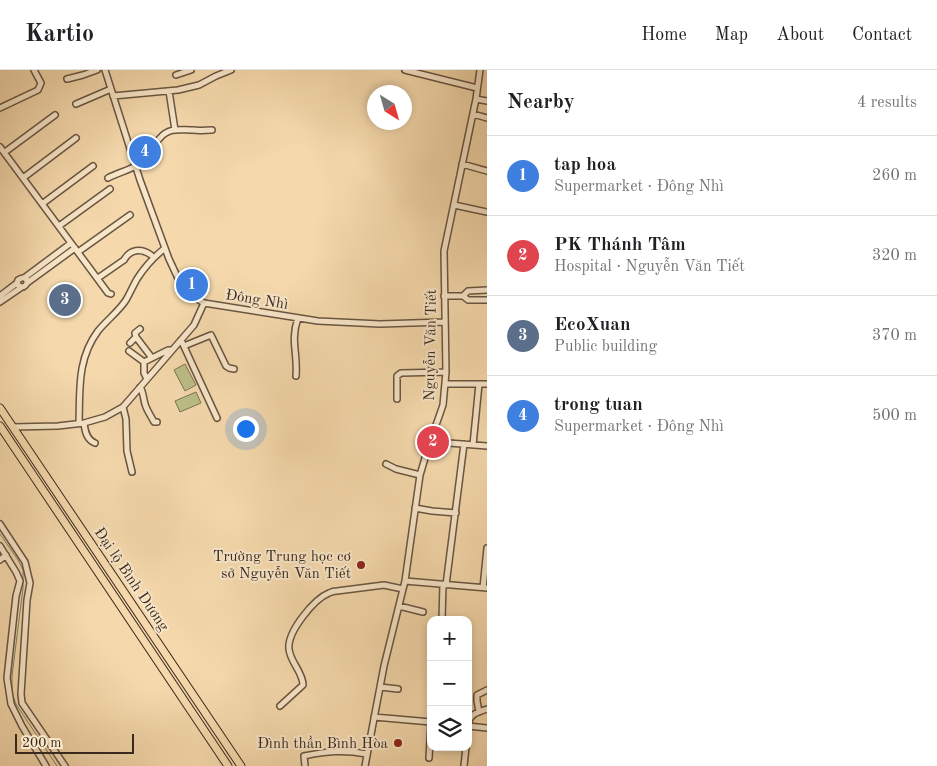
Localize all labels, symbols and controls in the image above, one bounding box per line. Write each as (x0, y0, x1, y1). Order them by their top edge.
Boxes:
text: Kartio (25, 23, 94, 47)
text: Home (641, 26, 687, 44)
text: Map (715, 26, 748, 44)
text: About (776, 26, 824, 44)
text: Contact (852, 26, 912, 44)
north arrow (367, 85, 412, 130)
text: Nearby (507, 92, 575, 113)
text: 4 results (857, 95, 917, 111)
pin: 4 (129, 133, 161, 171)
text: tap hoa (554, 156, 616, 175)
text: 1 (518, 168, 528, 184)
text: 260 m (872, 168, 917, 184)
text: Supermarket · Đông Nhì (554, 179, 724, 195)
text: PK Thánh Tâm (554, 236, 686, 255)
text: 2 (518, 248, 528, 264)
text: 320 m (872, 248, 917, 264)
text: Hospital · Nguyễn Văn Tiết (554, 259, 745, 275)
pin: 1 (176, 266, 208, 304)
pin: 3 (49, 281, 81, 319)
street label: Đông Nhì (224, 288, 289, 313)
street label: Nguyễn Văn Tiết (422, 289, 440, 401)
text: EcoXuan (554, 316, 631, 335)
text: 3 (518, 328, 528, 344)
text: 370 m (872, 328, 917, 344)
text: Public building (554, 339, 657, 355)
text: trong tuan (554, 396, 643, 415)
text: 4 (518, 408, 528, 424)
text: 500 m (872, 408, 917, 424)
your location (233, 416, 259, 442)
text: Supermarket · Đông Nhì (554, 419, 724, 435)
pin: 2 (417, 423, 449, 461)
street label: Đại lộ Bình Dương (91, 525, 171, 634)
place label: Trường Trung học cơ sở Nguyễn Văn Tiết (213, 550, 351, 582)
marker: Trường Trung học cơ sở Nguyễn Văn Tiết (355, 559, 367, 571)
map controls (427, 616, 472, 751)
button: + (427, 616, 472, 661)
button: − (427, 661, 472, 706)
button: layers (427, 706, 472, 751)
scale bar (15, 731, 134, 754)
place label: Đình thần Bình Hòa (257, 735, 389, 752)
text: 200 m (22, 736, 61, 750)
marker: Đình thần Bình Hòa (392, 737, 404, 749)

